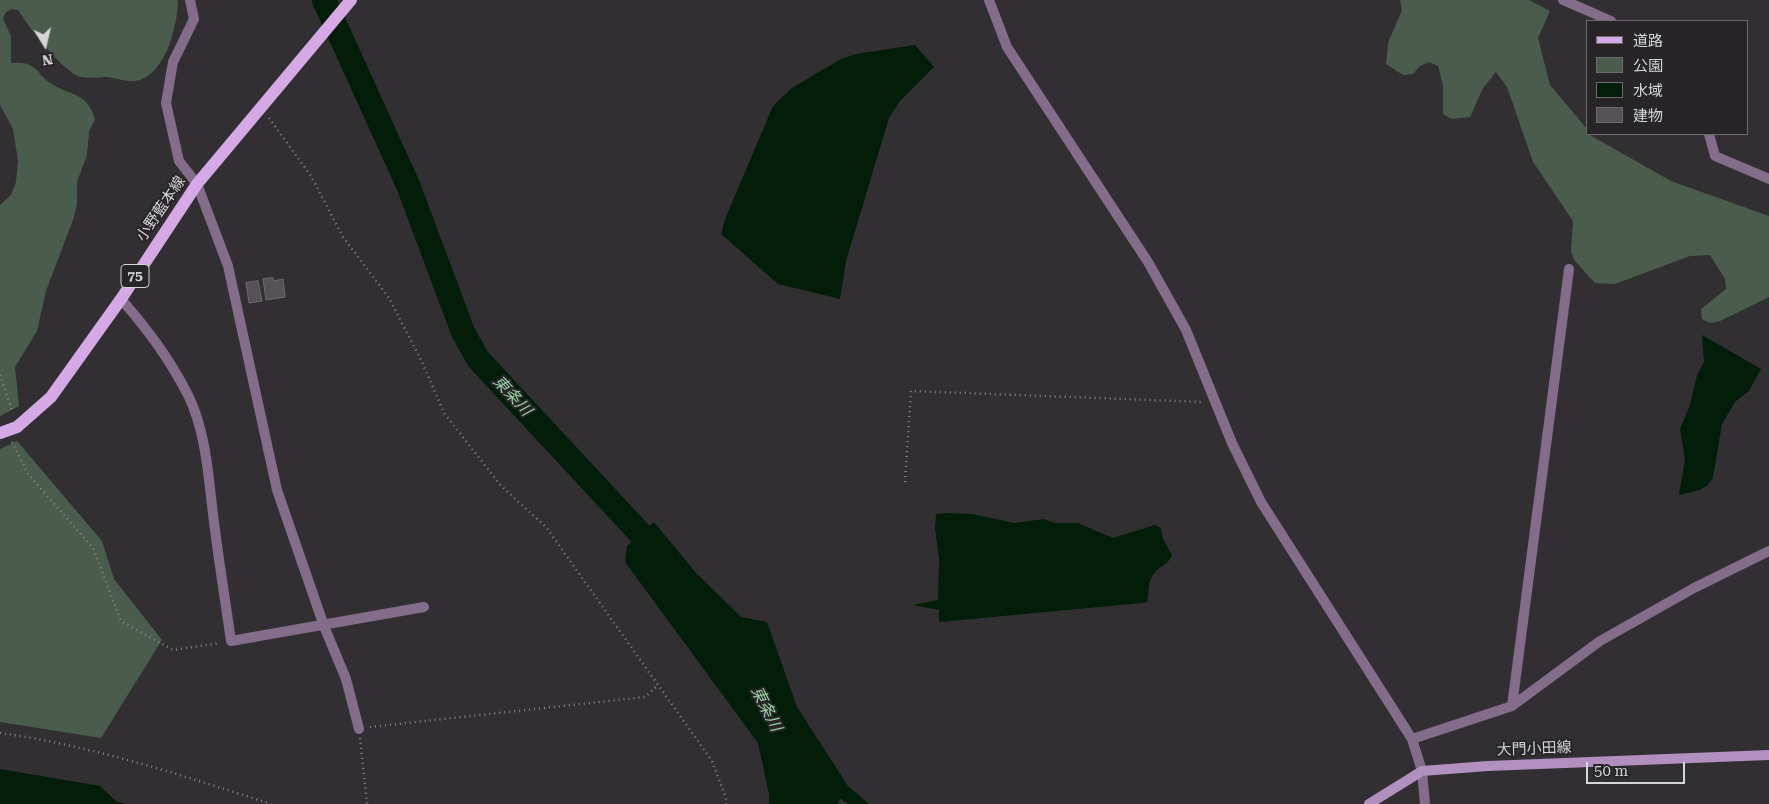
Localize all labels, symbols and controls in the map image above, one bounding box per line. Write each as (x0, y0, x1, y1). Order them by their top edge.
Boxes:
north arrow (20, 20, 70, 70)
legend (1586, 20, 1749, 135)
text: 道路 (1633, 32, 1663, 50)
text: N (41, 51, 54, 69)
text: 公園 (1633, 57, 1663, 75)
text: 水域 (1633, 82, 1663, 100)
text: 建物 (1633, 107, 1663, 125)
street label: 小野藍本線 (133, 173, 189, 245)
road number: 75 (121, 264, 149, 288)
water label: 東条川 (489, 372, 535, 420)
water label: 東条川 (747, 683, 785, 735)
street label: 大門小田線 (1496, 739, 1572, 759)
scale bar (1589, 752, 1688, 784)
text: 50 m (1594, 762, 1628, 780)

